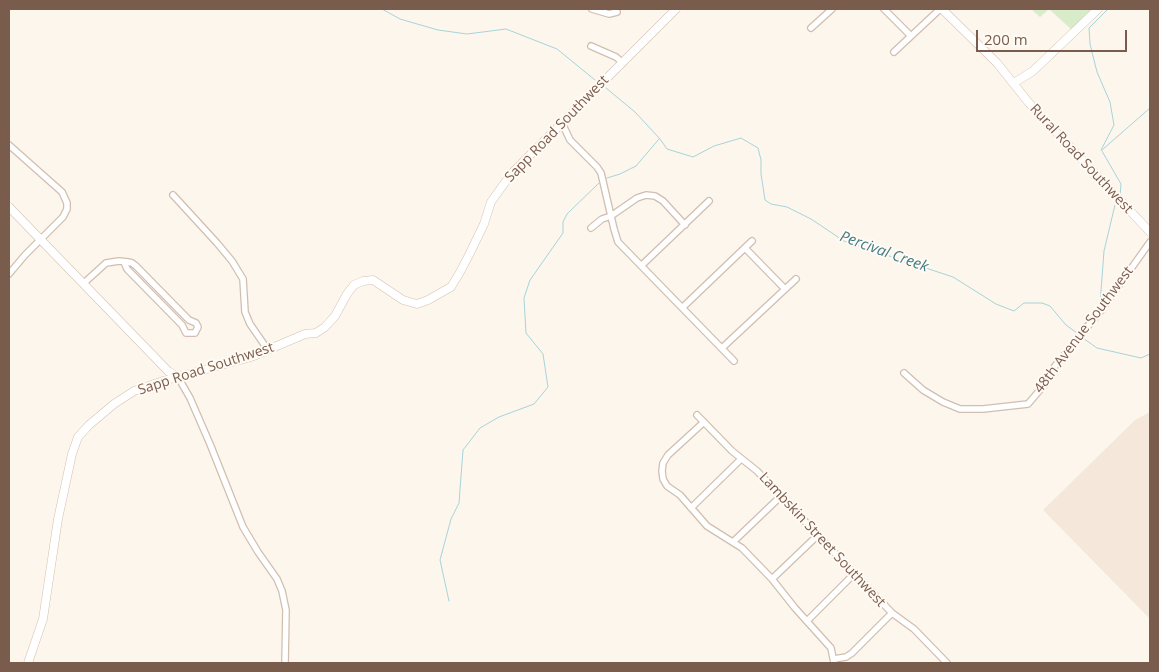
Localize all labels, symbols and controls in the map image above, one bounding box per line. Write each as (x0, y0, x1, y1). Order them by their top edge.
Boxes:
scale bar (979, 20, 1130, 52)
text: 200 m (984, 29, 1028, 49)
street label: Sapp Road Southwest (502, 72, 612, 186)
street label: Rural Road Southwest (1026, 101, 1136, 217)
water label: Percival Creek (837, 228, 931, 276)
street label: 48th Avenue Southwest (1031, 263, 1137, 397)
street label: Sapp Road Southwest (136, 339, 276, 399)
street label: Lambskin Street Southwest (755, 469, 889, 611)

